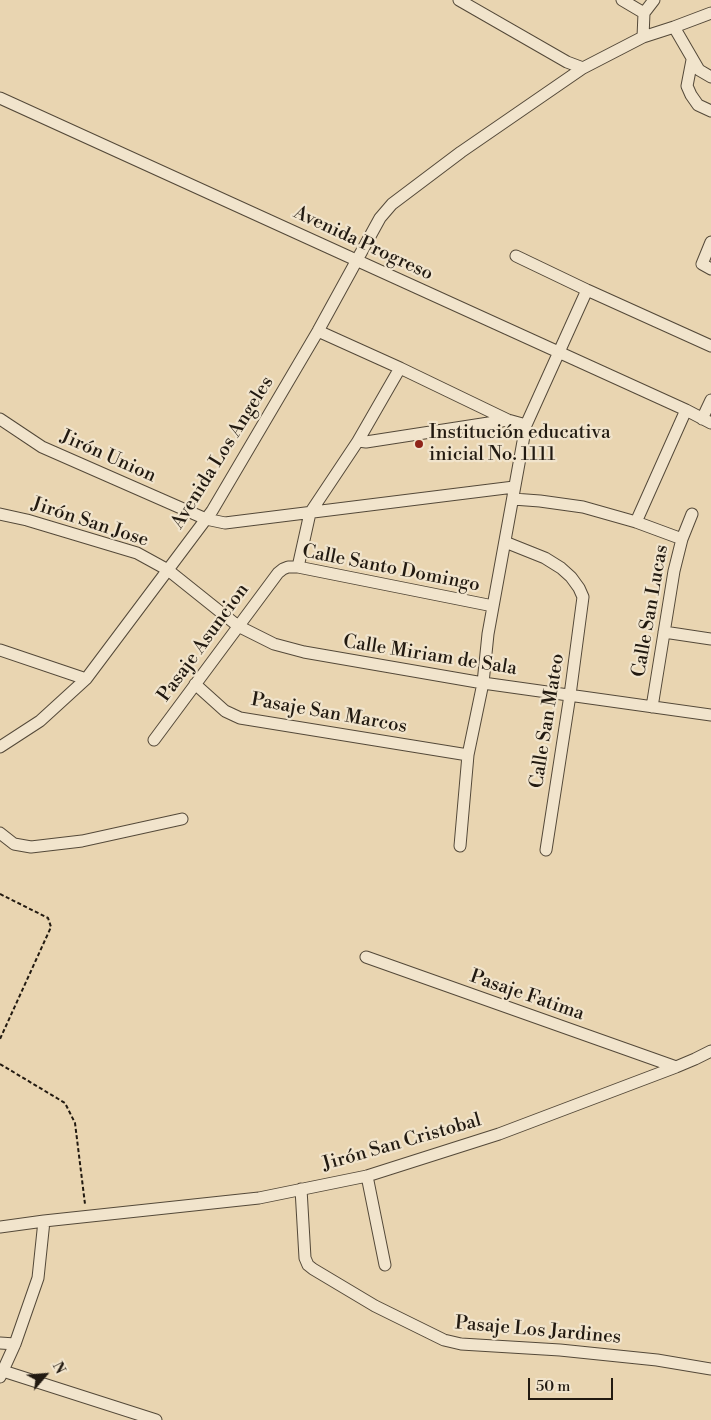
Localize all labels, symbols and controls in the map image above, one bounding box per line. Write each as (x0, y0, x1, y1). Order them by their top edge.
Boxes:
street label: Avenida Progreso (290, 202, 436, 286)
street label: Avenida Los Angeles (167, 373, 279, 533)
place label: Institución educativa inicial No. 1111 (429, 422, 611, 466)
street label: Jirón Union (57, 426, 159, 488)
marker: Institución educativa inicial No. 1111 (413, 438, 425, 450)
street label: Jirón San Jose (29, 493, 151, 553)
street label: Calle Santo Domingo (300, 541, 482, 597)
street label: Calle San Lucas (628, 543, 674, 679)
street label: Pasaje Asuncion (153, 579, 255, 707)
street label: Calle Miriam de Sala (342, 631, 518, 681)
street label: Calle San Mateo (526, 652, 570, 790)
street label: Pasaje San Marcos (249, 689, 409, 739)
street label: Pasaje Fatima (467, 966, 587, 1026)
street label: Jirón San Cristobal (320, 1109, 484, 1177)
street label: Pasaje Los Jardines (454, 1312, 622, 1350)
north arrow (20, 1350, 70, 1400)
text: N (48, 1359, 69, 1377)
scale bar (531, 1368, 616, 1400)
text: 50 m (536, 1377, 570, 1396)

